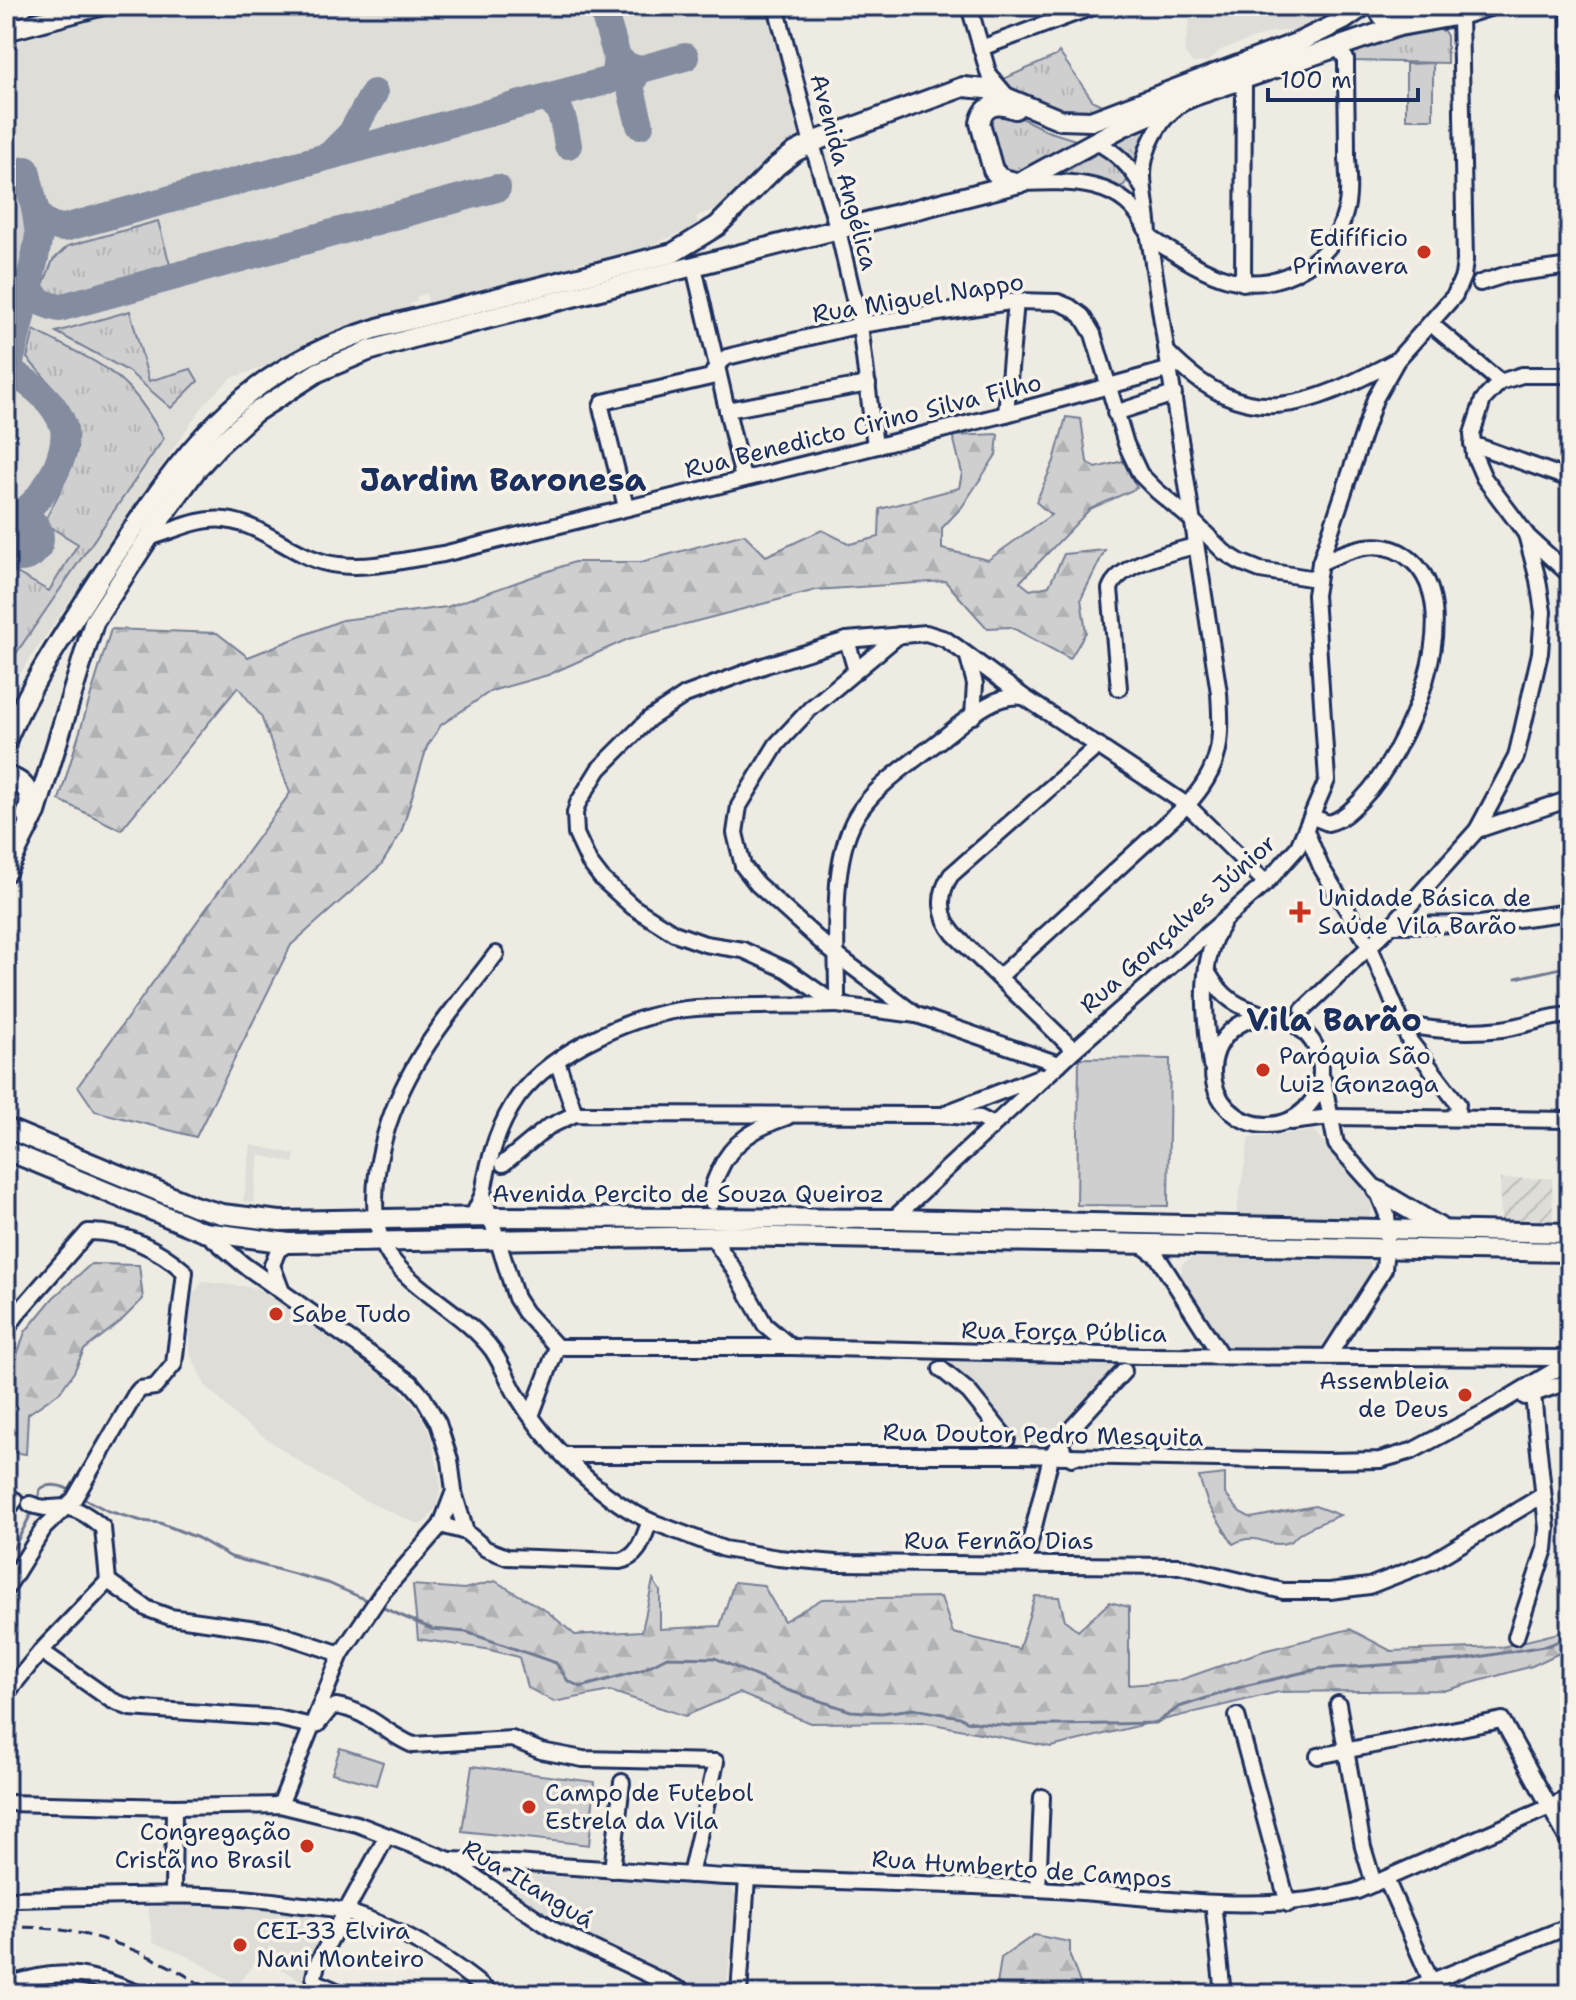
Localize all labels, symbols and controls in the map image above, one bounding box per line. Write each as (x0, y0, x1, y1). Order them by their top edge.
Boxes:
scale bar (1268, 52, 1418, 102)
text: 100 m (1280, 64, 1352, 96)
street label: Avenida Angélica (802, 70, 886, 274)
place label: Edifíficio Primavera (1293, 222, 1408, 282)
marker: Edifíficio Primavera (1415, 243, 1433, 261)
street label: Rua Miguel Nappo (810, 265, 1026, 331)
street label: Rua Benedicto Cirino Silva Filho (681, 366, 1045, 486)
district label: Jardim Baronesa (360, 458, 646, 501)
street label: Rua Gonçalves Júnior (1073, 827, 1283, 1021)
place label: Unidade Básica de Saúde Vila Barão (1318, 882, 1531, 942)
marker: Unidade Básica de Saúde Vila Barão (1289, 901, 1311, 923)
district label: Vila Barão (1246, 998, 1422, 1041)
place label: Paróquia São Luiz Gonzaga (1279, 1040, 1439, 1100)
marker: Paróquia São Luiz Gonzaga (1254, 1061, 1272, 1079)
street label: Avenida Percito de Souza Queiroz (492, 1178, 884, 1210)
place label: Sabe Tudo (292, 1298, 411, 1330)
marker: Sabe Tudo (267, 1305, 285, 1323)
street label: Rua Força Pública (961, 1314, 1167, 1350)
place label: Assembleia de Deus (1319, 1365, 1449, 1425)
marker: Assembleia de Deus (1456, 1386, 1474, 1404)
street label: Rua Doutor Pedro Mesquita (882, 1416, 1204, 1454)
street label: Rua Fernão Dias (904, 1525, 1094, 1557)
place label: Campo de Futebol Estrela da Vila (545, 1777, 754, 1837)
marker: Campo de Futebol Estrela da Vila (520, 1798, 538, 1816)
place label: Congregação Cristã no Brasil (115, 1816, 292, 1876)
street label: Rua Itanguá (456, 1832, 600, 1936)
marker: Congregação Cristã no Brasil (298, 1837, 316, 1855)
street label: Rua Humberto de Campos (871, 1843, 1173, 1895)
place label: CEI-33 Elvira Nani Monteiro (256, 1915, 424, 1975)
marker: CEI-33 Elvira Nani Monteiro (231, 1936, 249, 1954)

